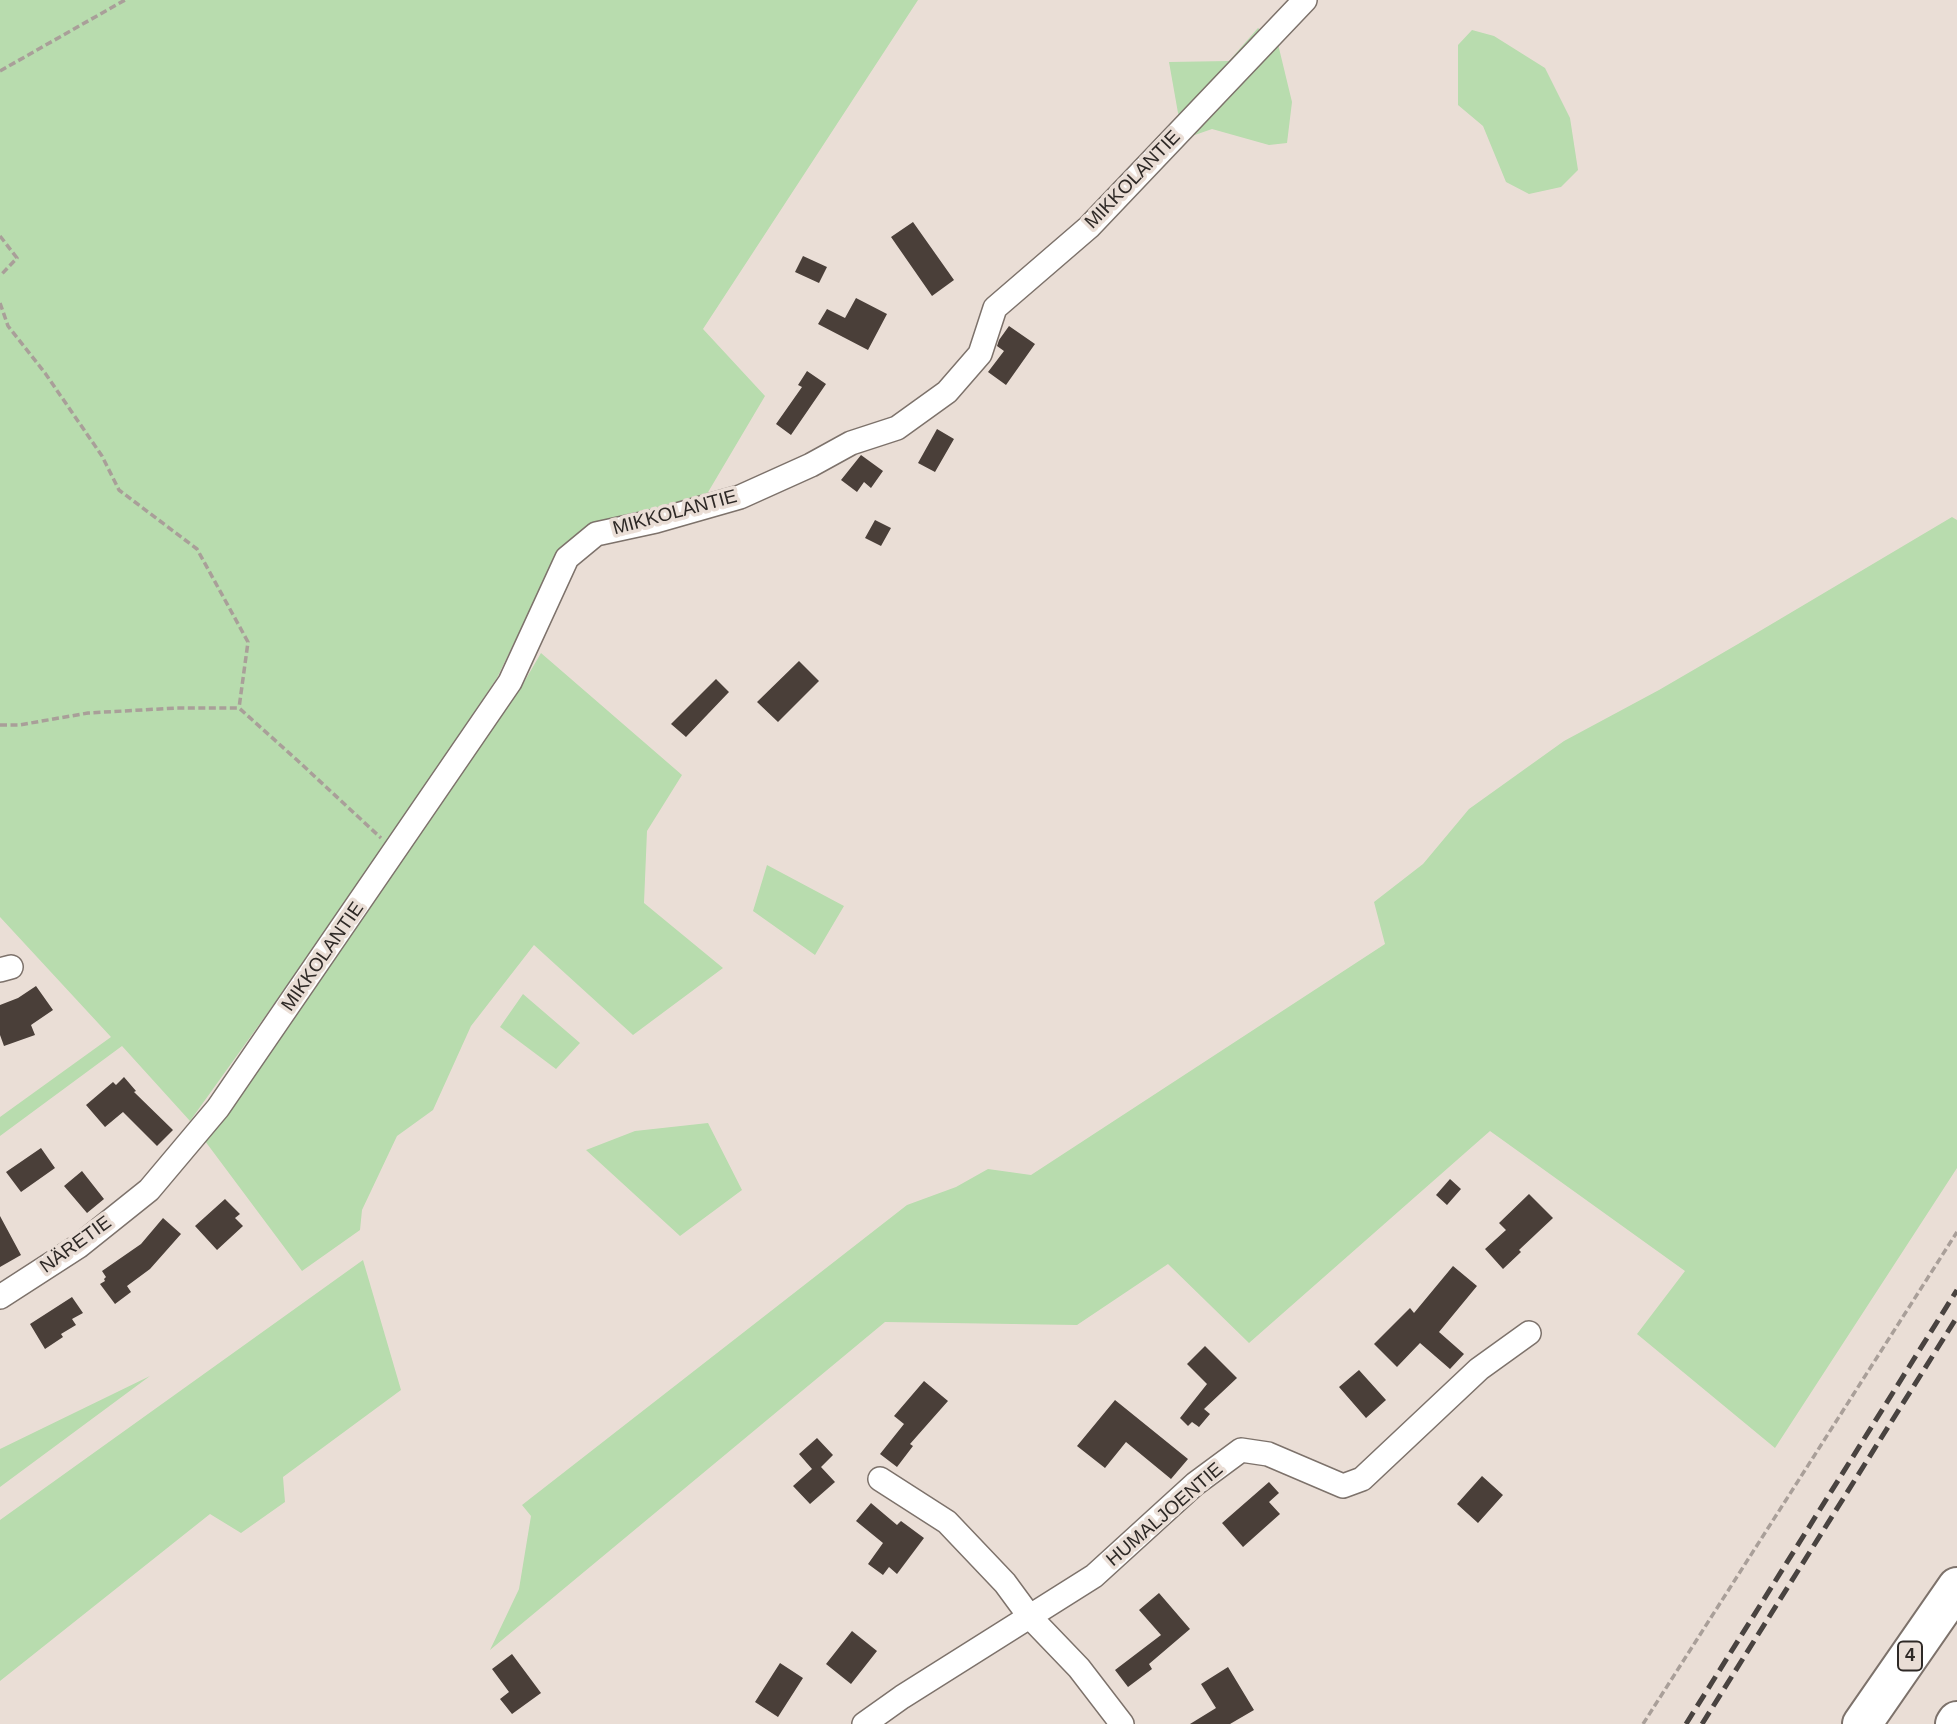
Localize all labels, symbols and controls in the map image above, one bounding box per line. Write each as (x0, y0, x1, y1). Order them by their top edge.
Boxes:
street label: MIKKOLANTIE (1080, 126, 1186, 234)
street label: MIKKOLANTIE (610, 485, 740, 541)
street label: MIKKOLANTIE (277, 898, 369, 1016)
street label: NÄRETIE (36, 1212, 116, 1278)
street label: HUMALJOENTIE (1102, 1458, 1228, 1572)
road number: 4 (1898, 1642, 1922, 1671)

